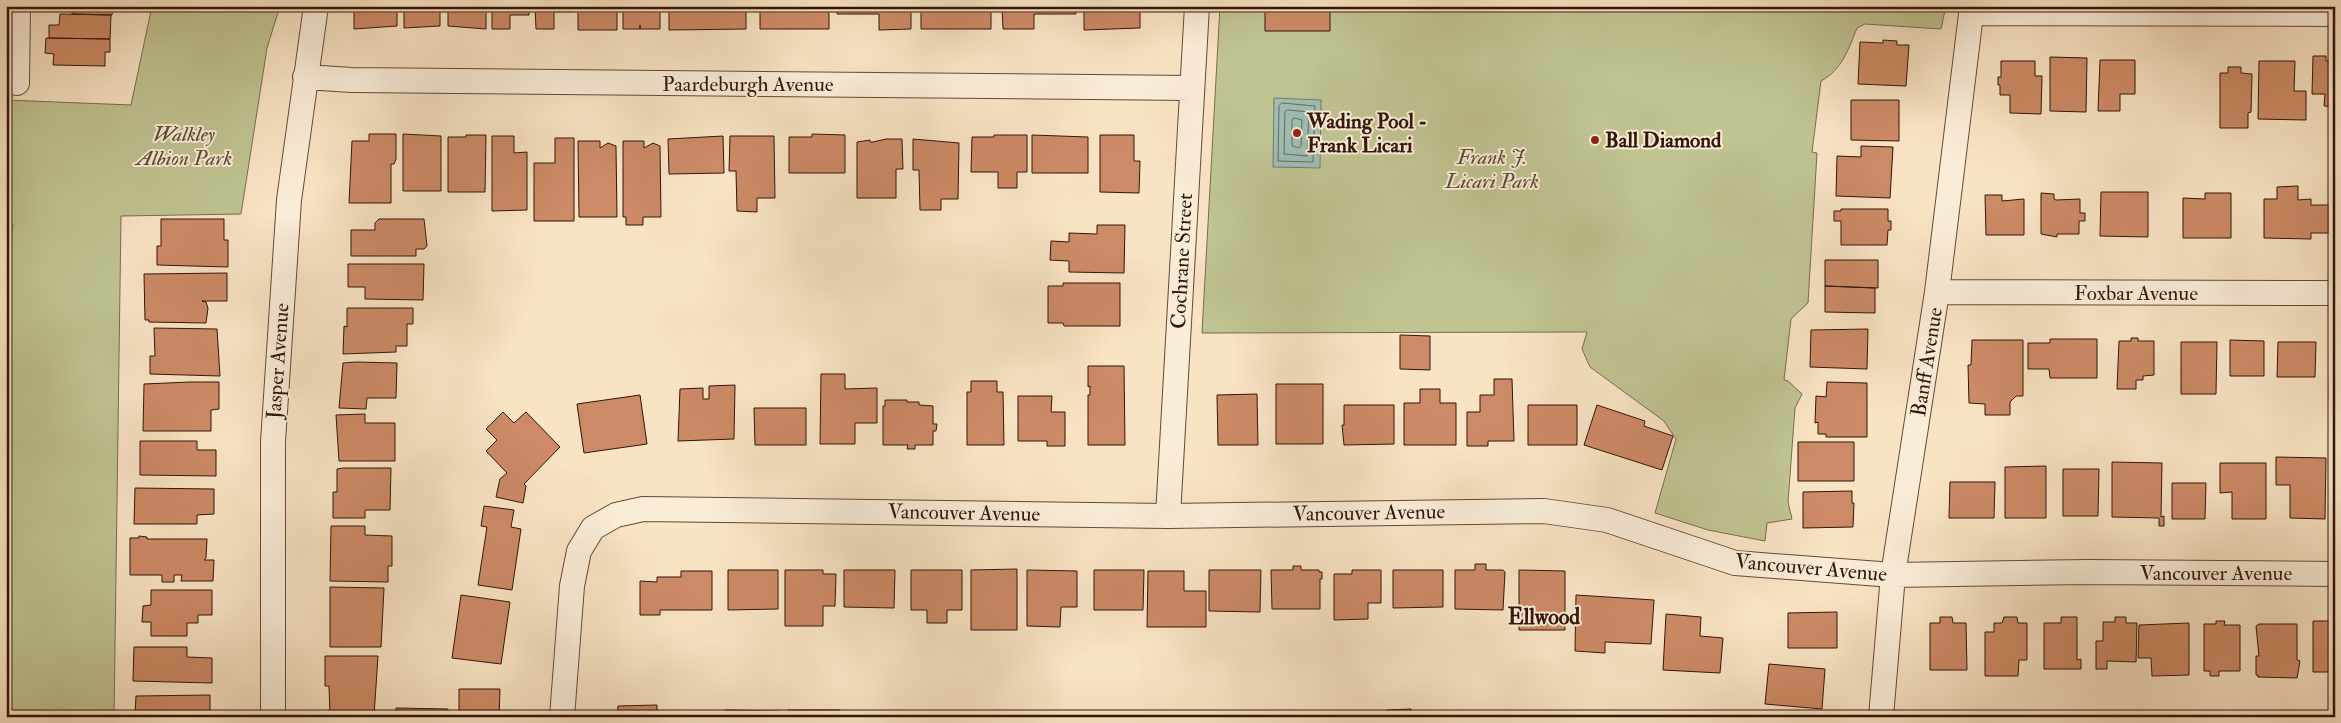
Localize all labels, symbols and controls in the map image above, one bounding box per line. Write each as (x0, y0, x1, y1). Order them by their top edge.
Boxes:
street label: Paardeburgh Avenue (662, 71, 834, 98)
place label: Wading Pool - Frank Licari (1306, 108, 1427, 159)
park label: Walkley Albion Park (134, 121, 232, 172)
marker: Wading Pool - Frank Licari (1291, 127, 1303, 139)
place label: Ball Diamond (1605, 127, 1722, 154)
marker: Ball Diamond (1589, 134, 1601, 146)
park label: Frank J. Licari Park (1444, 144, 1539, 195)
street label: Cochrane Street (1165, 192, 1199, 330)
street label: Foxbar Avenue (2074, 280, 2198, 307)
street label: Jasper Avenue (260, 302, 296, 421)
street label: Banff Avenue (1905, 305, 1949, 419)
street label: Vancouver Avenue (888, 498, 1041, 528)
street label: Vancouver Avenue (1293, 498, 1446, 528)
street label: Vancouver Avenue (1734, 548, 1888, 588)
street label: Vancouver Avenue (2140, 560, 2292, 587)
district label: Ellwood (1508, 603, 1580, 631)

